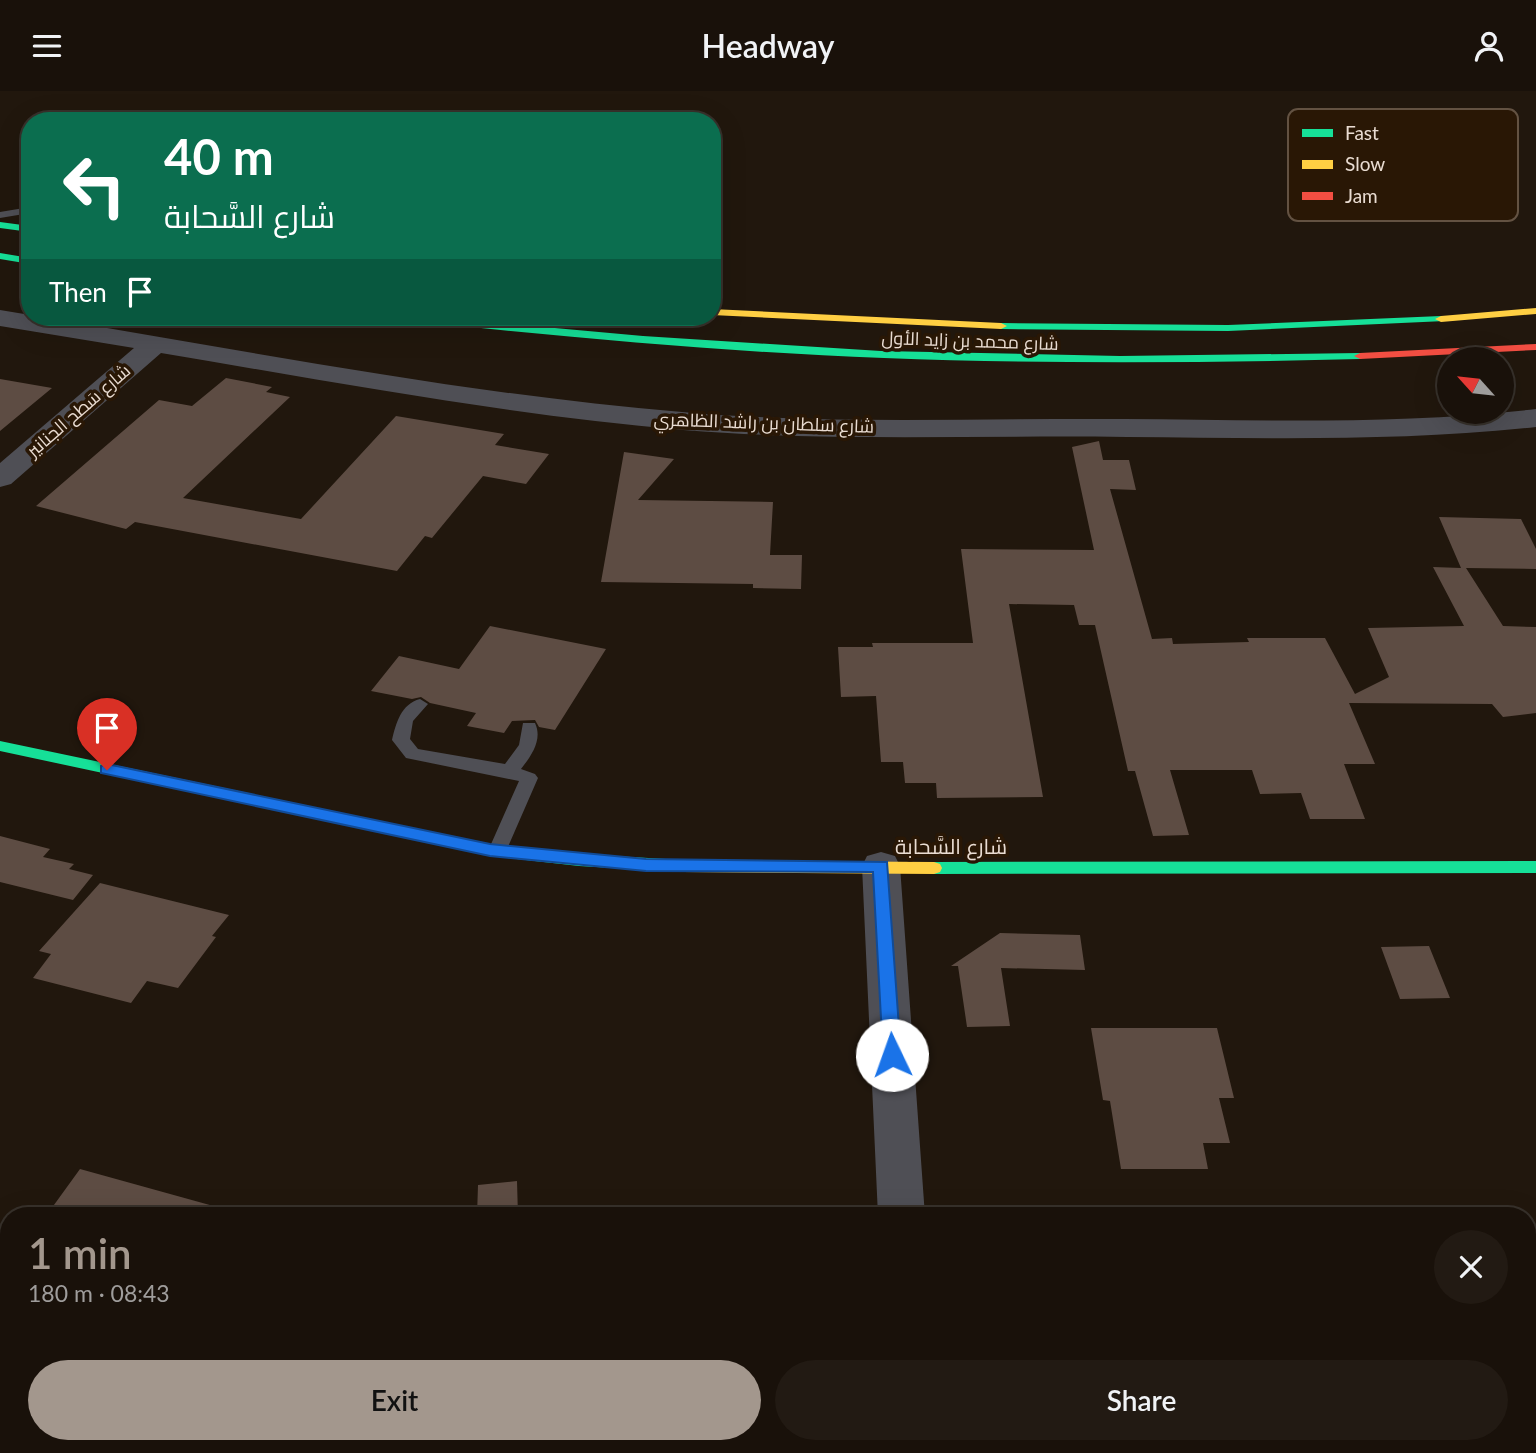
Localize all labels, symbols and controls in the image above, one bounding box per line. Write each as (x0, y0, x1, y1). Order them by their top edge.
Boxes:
text: Headway (702, 26, 834, 65)
icon: menu (28, 27, 66, 65)
icon: person (1470, 27, 1508, 65)
legend (1288, 109, 1518, 221)
text: Fast (1345, 121, 1379, 144)
text: 40 m (164, 127, 274, 185)
icon: left (49, 140, 140, 231)
text: Slow (1345, 152, 1385, 175)
text: Jam (1345, 184, 1378, 207)
text: شارع السَّحابة (164, 196, 335, 235)
icon: arrive (121, 273, 159, 311)
text: Then (49, 276, 107, 308)
street label: شارع محمد بن زايد الأول (881, 326, 1059, 356)
north arrow (1437, 347, 1514, 423)
map controls (1437, 347, 1514, 424)
street label: شارع سَطح الجنانير (21, 359, 136, 463)
street label: شارع سلطان بن راشد الظاهري (653, 407, 875, 441)
pin (77, 698, 137, 770)
icon: arrive (88, 709, 126, 747)
street label: شارع السَّحابة (895, 833, 1007, 861)
position arrow (855, 1018, 929, 1092)
text: 1 min (28, 1228, 132, 1278)
button: close (1434, 1230, 1508, 1304)
text: 180 m · 08:43 (28, 1279, 170, 1307)
button: Exit (28, 1360, 761, 1440)
button: Share (775, 1360, 1508, 1440)

